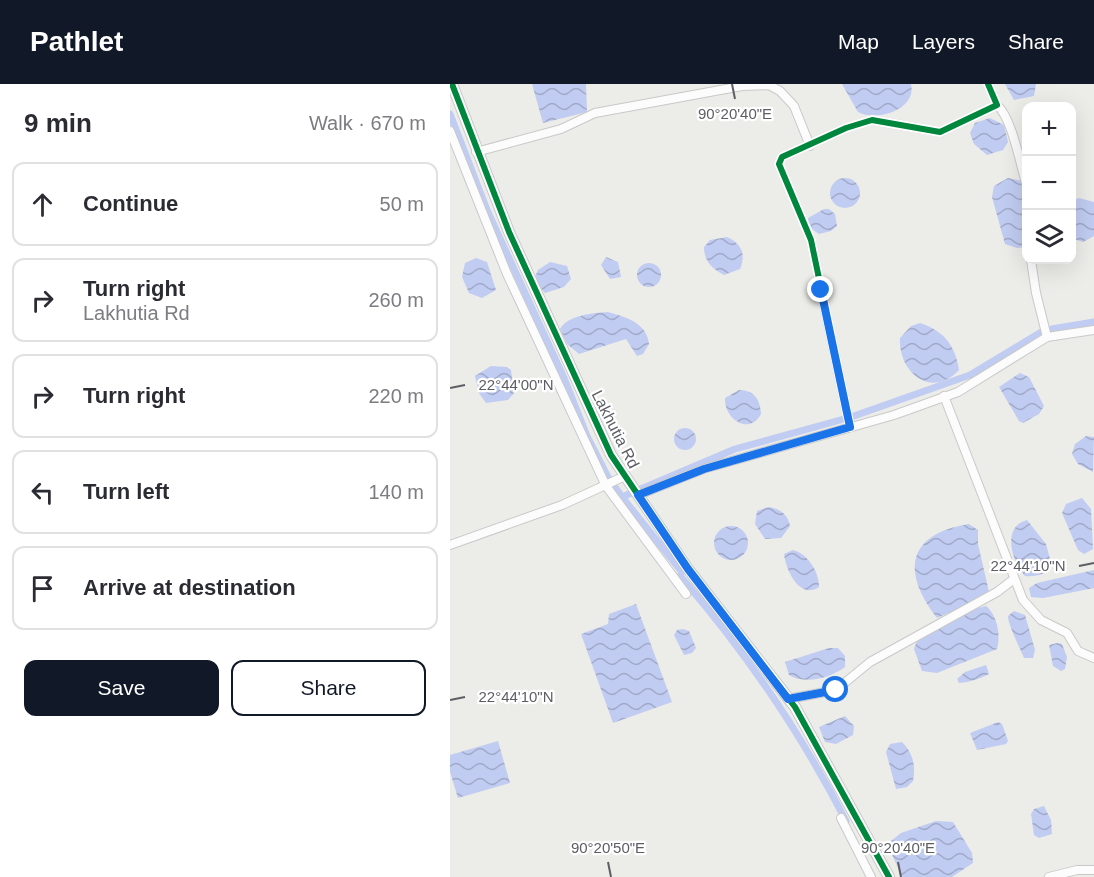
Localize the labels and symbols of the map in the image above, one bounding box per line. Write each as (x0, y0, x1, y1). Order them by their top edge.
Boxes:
text: 90°20'40"E (698, 105, 772, 122)
route end (807, 276, 833, 302)
text: 22°44'00"N (478, 376, 554, 393)
street label: Lakhutia Rd (589, 387, 643, 471)
text: 22°44'10"N (990, 557, 1066, 574)
route start (822, 676, 848, 702)
text: 22°44'10"N (478, 688, 554, 705)
text: 90°20'50"E (571, 839, 645, 856)
text: 90°20'40"E (861, 839, 935, 856)

